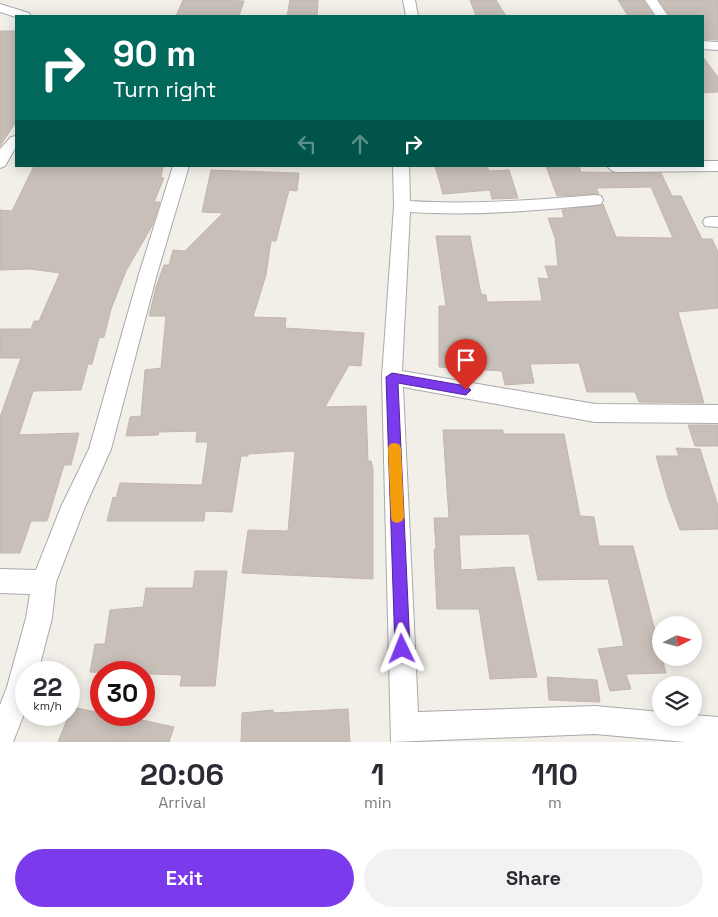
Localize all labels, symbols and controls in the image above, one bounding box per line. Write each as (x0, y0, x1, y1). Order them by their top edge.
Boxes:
text: 90 m (113, 32, 196, 76)
icon: right (30, 35, 95, 100)
text: Turn right (113, 75, 216, 103)
icon: left (293, 130, 321, 158)
icon: ahead (346, 130, 374, 158)
icon: right (399, 130, 427, 158)
pin (445, 339, 487, 390)
icon: arrive (452, 346, 480, 374)
north arrow (652, 616, 702, 666)
map controls (652, 616, 702, 726)
position arrow (375, 622, 427, 674)
speed limit sign: 30 (90, 661, 155, 726)
text: 22 (33, 671, 62, 703)
button: layers (652, 676, 702, 726)
text: km/h (33, 698, 62, 714)
text: 20:06 (140, 755, 224, 794)
text: 1 (371, 755, 385, 794)
text: 110 (532, 755, 578, 794)
text: Arrival (158, 792, 206, 813)
text: min (364, 792, 392, 813)
text: m (548, 792, 562, 813)
button: Exit (15, 849, 354, 907)
button: Share (364, 849, 703, 907)

